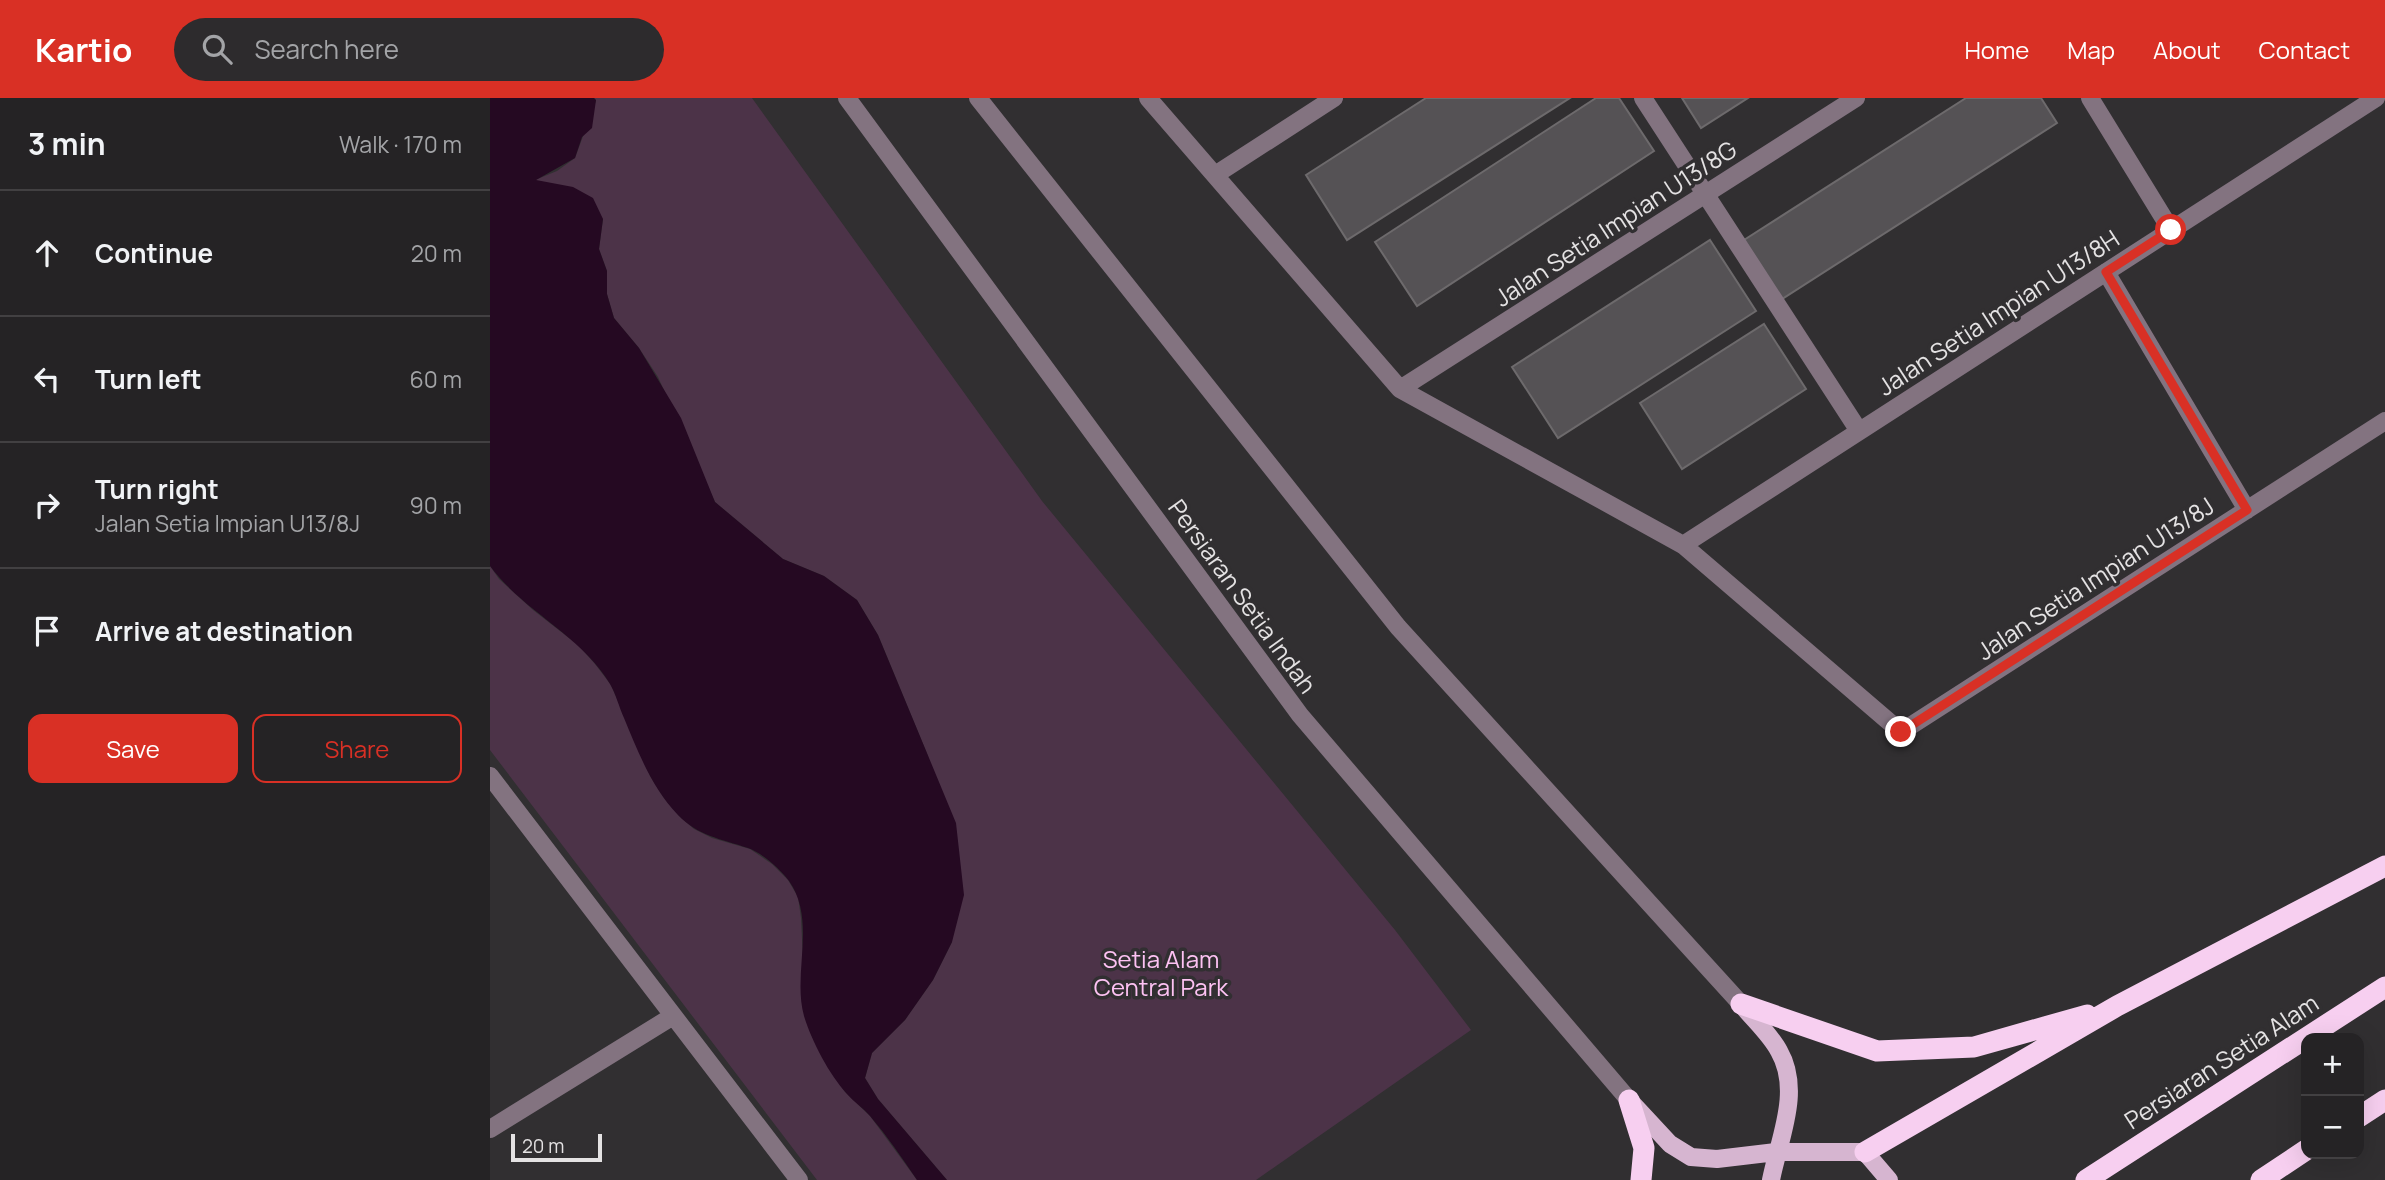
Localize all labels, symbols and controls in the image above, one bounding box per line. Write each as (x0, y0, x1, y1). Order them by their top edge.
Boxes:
search box (174, 18, 664, 81)
text: Kartio (35, 27, 132, 72)
icon: search (198, 30, 236, 68)
text: Search here (254, 31, 399, 67)
text: Home (1964, 33, 2029, 66)
text: Map (2067, 33, 2115, 66)
text: About (2153, 33, 2221, 66)
text: Contact (2259, 33, 2350, 66)
text: 3 min (28, 123, 106, 164)
text: Walk · 170 m (339, 128, 462, 160)
street label: Jalan Setia Impian U13/8G (1488, 132, 1742, 314)
route start (2155, 214, 2186, 245)
street label: Jalan Setia Impian U13/8H (1871, 221, 2125, 403)
icon: ahead (28, 234, 66, 272)
text: Continue (95, 235, 213, 271)
text: 20 m (411, 237, 462, 269)
icon: left (28, 360, 66, 398)
text: Turn left (95, 361, 202, 397)
text: 60 m (410, 363, 462, 395)
text: Turn right (95, 471, 219, 507)
icon: right (28, 486, 66, 524)
text: 90 m (410, 489, 462, 521)
street label: Jalan Setia Impian U13/8J (1970, 489, 2220, 667)
street label: Persiaran Setia Indah (1161, 492, 1325, 700)
text: Jalan Setia Impian U13/8J (95, 507, 360, 539)
icon: arrive (28, 612, 66, 650)
text: Arrive at destination (95, 613, 353, 649)
button: Save (28, 714, 238, 783)
button: Share (252, 714, 462, 783)
route end (1885, 716, 1916, 747)
park label: Setia Alam Central Park (1094, 942, 1229, 1003)
street label: Persiaran Setia Alam (2117, 986, 2325, 1136)
map controls (2301, 1033, 2364, 1159)
button: + (2301, 1033, 2364, 1096)
button: − (2301, 1096, 2364, 1159)
scale bar (511, 1131, 602, 1163)
text: 20 m (522, 1133, 564, 1159)

